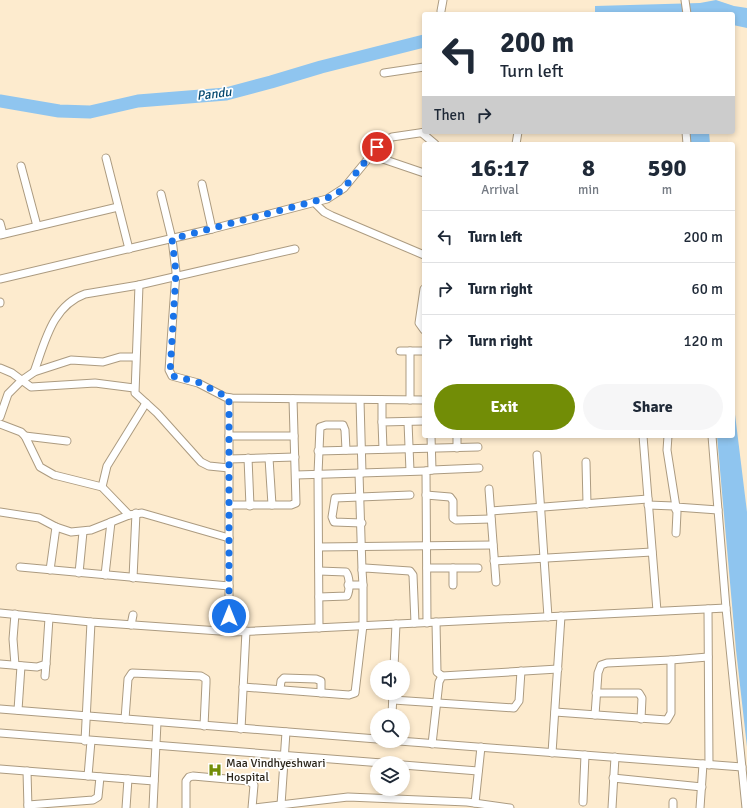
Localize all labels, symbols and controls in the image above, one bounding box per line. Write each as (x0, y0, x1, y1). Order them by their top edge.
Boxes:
text: 200 m (500, 26, 574, 60)
icon: left (434, 28, 486, 80)
text: Turn left (500, 60, 563, 82)
water label: Pandu (196, 84, 233, 104)
icon: right (473, 104, 495, 126)
text: Then (434, 106, 465, 124)
pin (360, 130, 394, 164)
icon: arrive (366, 136, 388, 158)
text: 16:17 (471, 153, 529, 183)
text: 8 (582, 153, 595, 183)
text: 590 (648, 153, 686, 183)
text: Arrival (481, 182, 519, 198)
text: min (578, 182, 599, 198)
text: m (662, 182, 672, 198)
icon: left (434, 226, 456, 248)
text: Turn left (468, 228, 522, 246)
text: 200 m (683, 228, 723, 246)
icon: right (434, 278, 456, 300)
text: Turn right (468, 280, 533, 298)
text: 60 m (692, 280, 723, 298)
icon: right (434, 330, 456, 352)
text: Turn right (468, 332, 533, 350)
text: 120 m (683, 332, 723, 350)
button: Exit (434, 384, 575, 430)
button: Share (583, 384, 723, 430)
position arrow (208, 595, 250, 637)
map controls (370, 660, 410, 796)
button: sound (370, 660, 410, 700)
button: search (370, 708, 410, 748)
place label: Maa Vindhyeshwari Hospital (226, 756, 325, 785)
button: layers (370, 756, 410, 796)
hospital icon: Maa Vindhyeshwari Hospital (207, 762, 223, 778)

